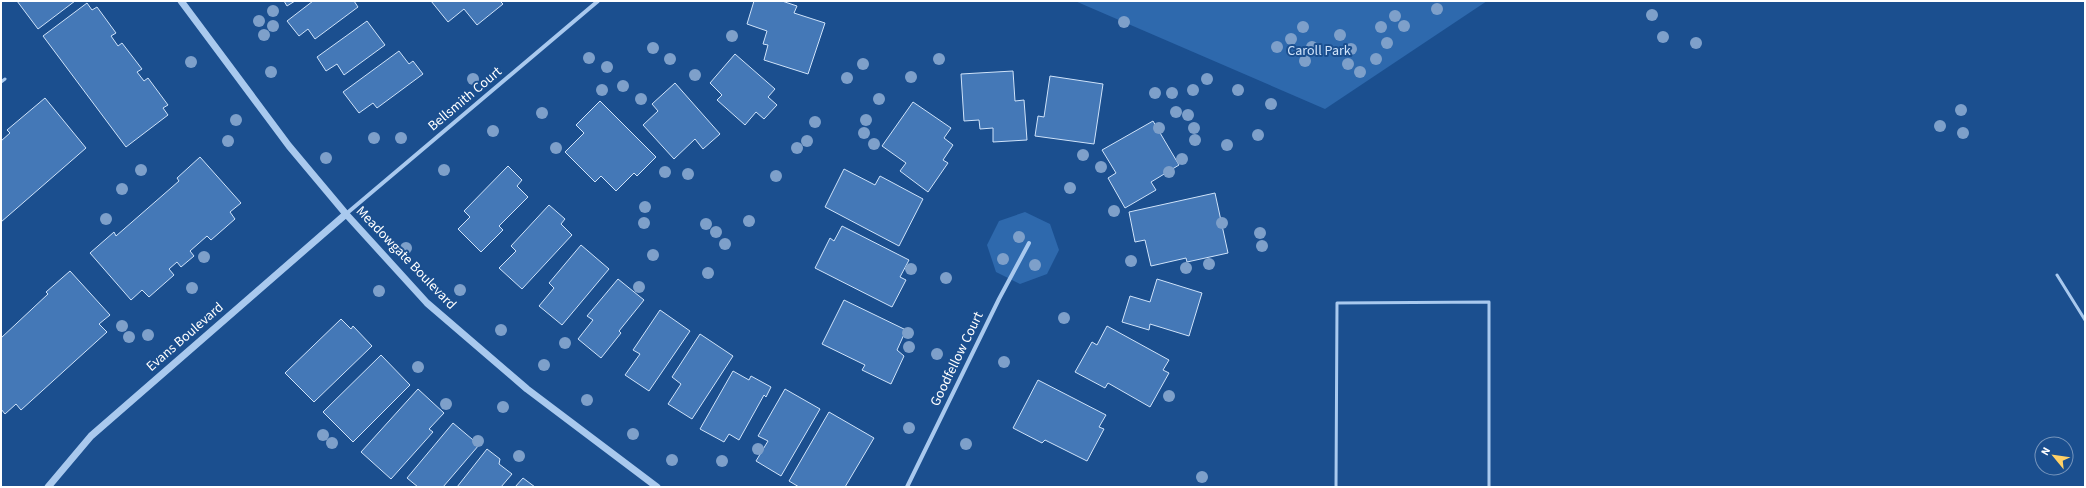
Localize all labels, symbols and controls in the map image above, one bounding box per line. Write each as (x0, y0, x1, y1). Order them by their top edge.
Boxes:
park label: Caroll Park (1287, 41, 1351, 61)
street label: Bellsmith Court (424, 62, 507, 136)
street label: Meadowgate Boulevard (351, 202, 461, 314)
street label: Evans Boulevard (142, 298, 228, 376)
street label: Goodfellow Court (925, 308, 989, 410)
north arrow (2034, 436, 2074, 476)
text: N (2037, 445, 2054, 458)

